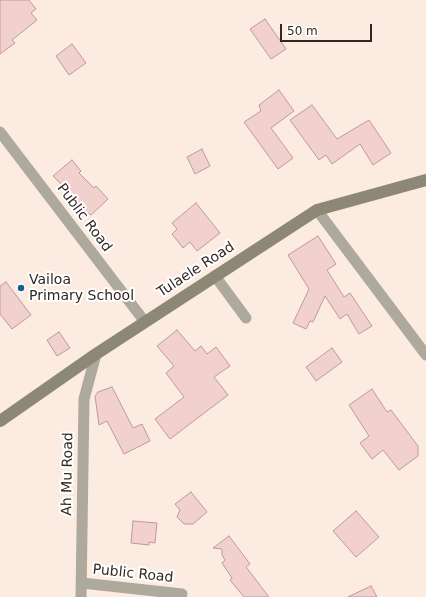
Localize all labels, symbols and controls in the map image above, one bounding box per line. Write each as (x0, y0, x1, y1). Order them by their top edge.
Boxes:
scale bar (282, 16, 374, 42)
text: 50 m (287, 24, 318, 38)
street label: Public Road (53, 181, 115, 255)
street label: Tulaele Road (154, 239, 238, 301)
place label: Vailoa Primary School (29, 272, 134, 304)
marker: Vailoa Primary School (16, 283, 26, 293)
street label: Ah Mu Road (59, 432, 77, 516)
street label: Public Road (92, 561, 174, 587)

